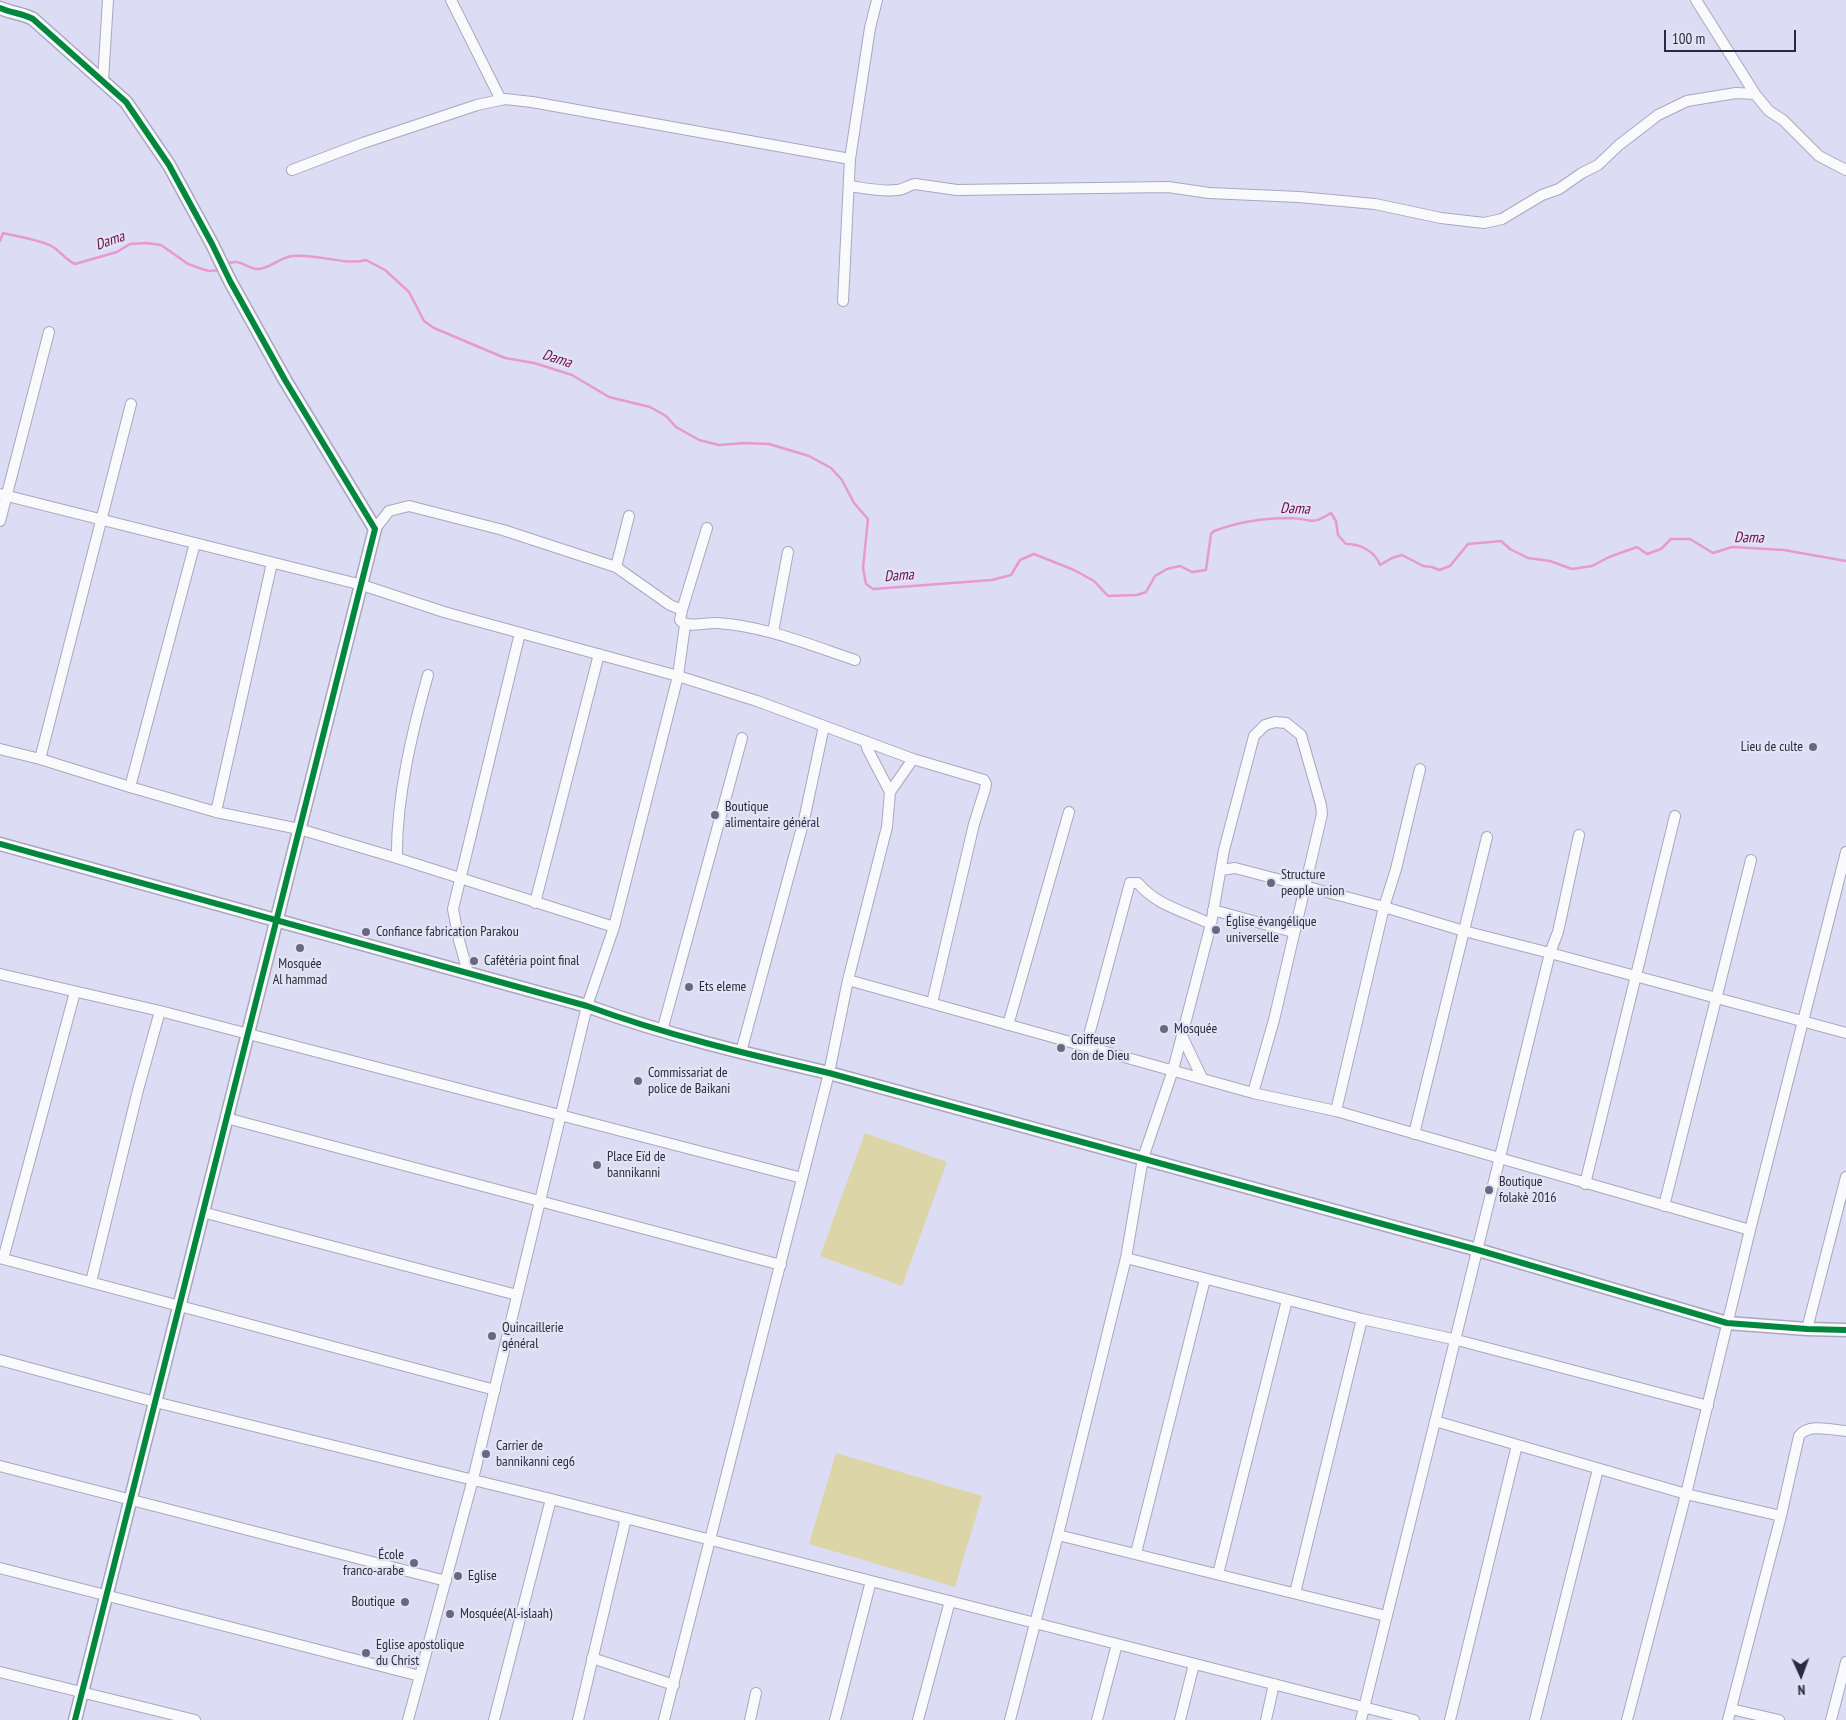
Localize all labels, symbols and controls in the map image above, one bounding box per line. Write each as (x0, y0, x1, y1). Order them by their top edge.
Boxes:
scale bar (1666, 20, 1798, 52)
text: 100 m (1672, 29, 1705, 48)
water label: Dama (93, 228, 127, 254)
water label: Dama (540, 346, 574, 372)
water label: Dama (1280, 499, 1310, 519)
water label: Dama (1734, 529, 1764, 547)
water label: Dama (884, 566, 914, 586)
place label: Lieu de culte (1741, 739, 1803, 755)
marker: Lieu de culte (1807, 741, 1819, 753)
place label: Boutique alimentaire général (725, 799, 819, 832)
marker: Boutique alimentaire général (709, 809, 721, 821)
place label: Structure people union (1281, 867, 1344, 900)
marker: Structure people union (1265, 877, 1277, 889)
place label: Église évangélique universelle (1226, 914, 1317, 946)
place label: Confiance fabrication Parakou (376, 924, 519, 940)
marker: Église évangélique universelle (1210, 924, 1222, 936)
marker: Confiance fabrication Parakou (360, 926, 372, 938)
marker: Mosquée Al hammad (294, 942, 306, 954)
place label: Cafétéria point final (484, 953, 579, 969)
marker: Cafétéria point final (468, 955, 480, 967)
place label: Mosquée Al hammad (273, 956, 327, 989)
place label: Ets eleme (699, 979, 746, 995)
marker: Ets eleme (683, 981, 695, 993)
place label: Mosquée (1174, 1021, 1217, 1037)
marker: Mosquée (1158, 1023, 1170, 1035)
place label: Coiffeuse don de Dieu (1071, 1032, 1129, 1064)
marker: Coiffeuse don de Dieu (1055, 1042, 1067, 1054)
place label: Commissariat de police de Baikani (648, 1065, 730, 1098)
marker: Commissariat de police de Baikani (632, 1075, 644, 1087)
place label: Place Eïd de bannikanni (607, 1149, 666, 1182)
marker: Place Eïd de bannikanni (591, 1159, 603, 1171)
place label: Boutique folakè 2016 (1499, 1174, 1557, 1206)
marker: Boutique folakè 2016 (1483, 1184, 1495, 1196)
place label: Quincaillerie général (502, 1320, 564, 1352)
marker: Quincaillerie général (486, 1330, 498, 1342)
place label: Carrier de bannikanni ceg6 (496, 1438, 575, 1470)
marker: Carrier de bannikanni ceg6 (480, 1448, 492, 1460)
place label: École franco-arabe (343, 1547, 404, 1580)
marker: École franco-arabe (408, 1557, 420, 1569)
place label: Eglise (468, 1568, 497, 1584)
marker: Eglise (452, 1570, 464, 1582)
place label: Boutique (351, 1594, 395, 1610)
marker: Boutique (399, 1596, 411, 1608)
place label: Mosquée(Al-islaah) (460, 1606, 552, 1622)
marker: Mosquée(Al-islaah) (444, 1608, 456, 1620)
place label: Eglise apostolique du Christ (376, 1637, 464, 1670)
marker: Eglise apostolique du Christ (360, 1647, 372, 1659)
north arrow (1776, 1650, 1826, 1700)
text: N (1797, 1681, 1806, 1699)

